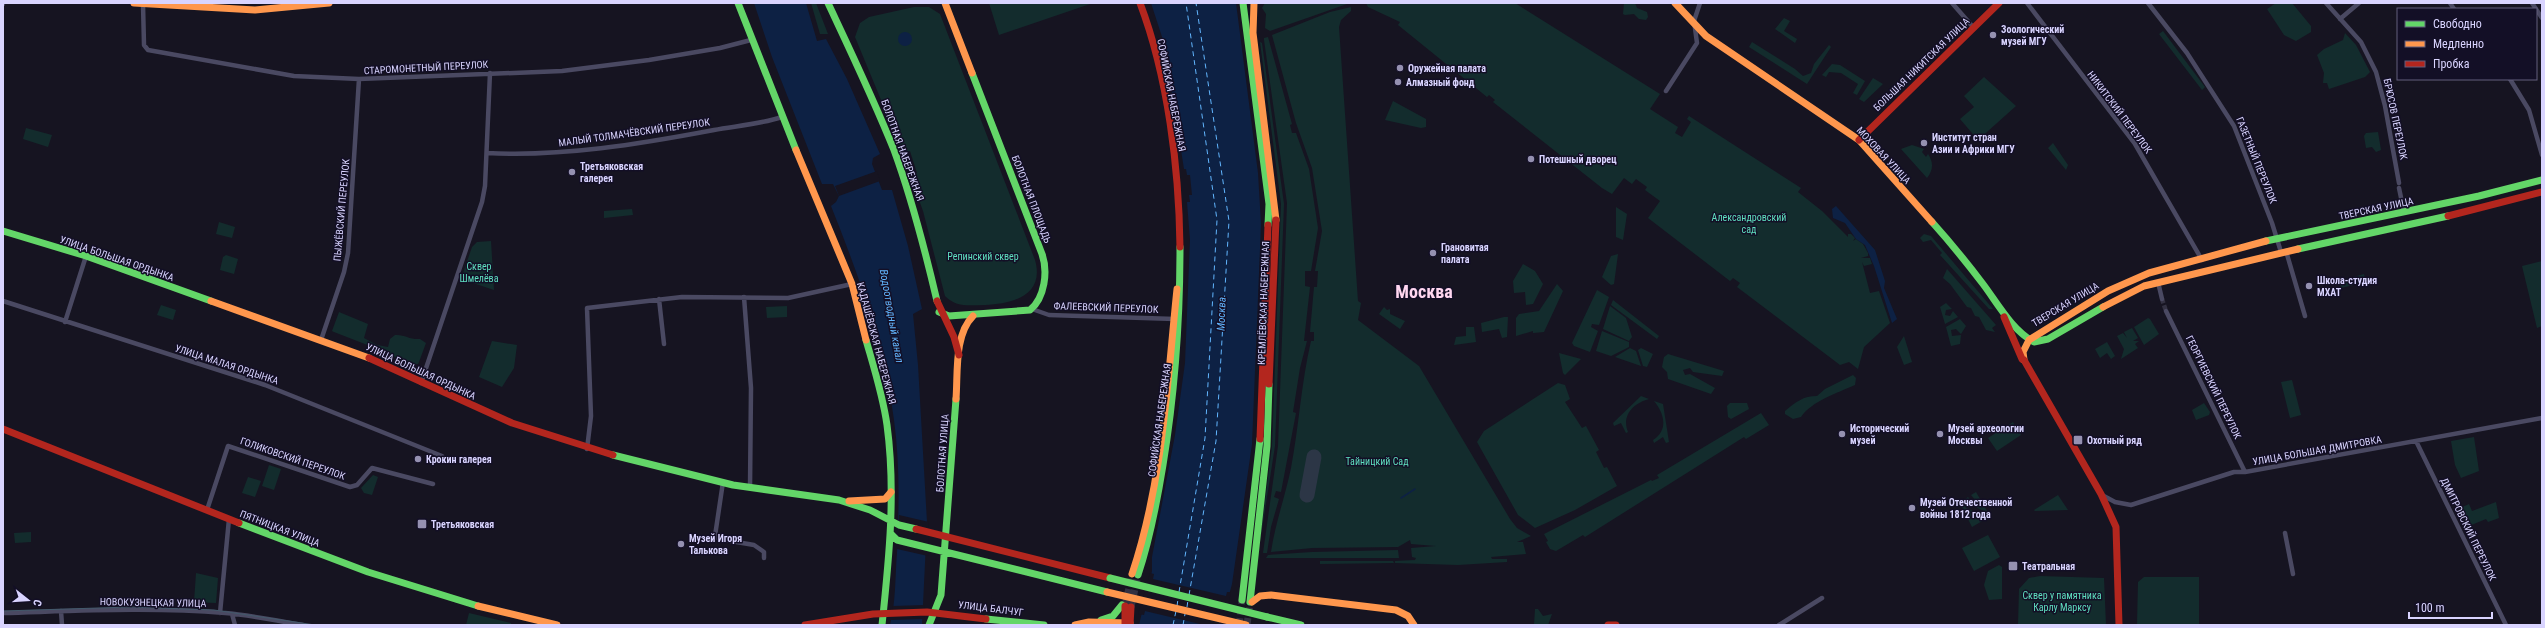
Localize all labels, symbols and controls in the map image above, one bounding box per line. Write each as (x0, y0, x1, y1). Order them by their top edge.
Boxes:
legend (2397, 8, 2537, 80)
street label: БОЛЬШАЯ НИКИТСКАЯ УЛИЦА (1871, 15, 1972, 113)
text: Свободно (2433, 17, 2482, 31)
place label: Зоологический музей МГУ (2001, 24, 2064, 47)
marker: Зоологический музей МГУ (1988, 30, 1998, 40)
text: Медленно (2433, 37, 2484, 51)
street label: СОФИЙСКАЯ НАБЕРЕЖНАЯ (1155, 38, 1189, 152)
text: Пробка (2433, 57, 2470, 71)
street label: СТАРОМОНЕТНЫЙ ПЕРЕУЛОК (363, 58, 489, 76)
marker: Оружейная палата (1395, 63, 1405, 73)
place label: Оружейная палата (1408, 63, 1486, 74)
street label: НИКИТСКИЙ ПЕРЕУЛОК (2085, 69, 2155, 156)
marker: Алмазный фонд (1393, 77, 1403, 87)
place label: Алмазный фонд (1406, 77, 1475, 88)
street label: БРЮСОВ ПЕРЕУЛОК (2382, 77, 2410, 161)
street label: БОЛОТНАЯ НАБЕРЕЖНАЯ (879, 98, 926, 202)
street label: МАЛЫЙ ТОЛМАЧЁВСКИЙ ПЕРЕУЛОК (558, 115, 711, 149)
street label: ГАЗЕТНЫЙ ПЕРЕУЛОК (2234, 115, 2280, 205)
street label: МОХОВАЯ УЛИЦА (1854, 125, 1913, 186)
place label: Институт стран Азии и Африки МГУ (1932, 132, 2015, 155)
marker: Институт стран Азии и Африки МГУ (1919, 138, 1929, 148)
street label: БОЛОТНАЯ ПЛОЩАДЬ (1010, 154, 1054, 245)
marker: Потешный дворец (1526, 154, 1536, 164)
place label: Потешный дворец (1539, 154, 1617, 165)
street label: ПЫЖЁВСКИЙ ПЕРЕУЛОК (331, 158, 351, 262)
place label: Третьяковская галерея (580, 161, 643, 184)
marker: Третьяковская галерея (567, 167, 577, 177)
street label: ТВЕРСКАЯ УЛИЦА (2338, 195, 2415, 222)
park label: Александровский сад (1712, 212, 1786, 235)
street label: УЛИЦА БОЛЬШАЯ ОРДЫНКА (58, 234, 176, 283)
street label: КРЕМЛЁВСКАЯ НАБЕРЕЖНАЯ (1255, 241, 1271, 365)
place label: Грановитая палата (1441, 242, 1489, 265)
marker: Грановитая палата (1428, 248, 1438, 258)
park label: Репинский сквер (947, 251, 1019, 262)
park label: Сквер Шмелёва (460, 261, 499, 284)
water label: Водоотводный канал (877, 268, 906, 364)
place label: Школа-студия МХАТ (2317, 275, 2377, 298)
street label: ТВЕРСКАЯ УЛИЦА (2030, 280, 2101, 329)
street label: КАДАШЁВСКАЯ НАБЕРЕЖНАЯ (855, 281, 899, 405)
district label: Москва (1395, 281, 1453, 302)
marker: Школа-студия МХАТ (2304, 281, 2314, 291)
water label: Москва (1214, 297, 1229, 331)
street label: ФАЛЕЕВСКИЙ ПЕРЕУЛОК (1053, 299, 1159, 315)
street label: ГЕОРГИЕВСКИЙ ПЕРЕУЛОК (2184, 333, 2244, 441)
street label: УЛИЦА БОЛЬШАЯ ОРДЫНКА (364, 341, 478, 402)
street label: УЛИЦА МАЛАЯ ОРДЫНКА (174, 342, 280, 387)
street label: СОФИЙСКАЯ НАБЕРЕЖНАЯ (1145, 363, 1173, 477)
street label: БОЛОТНАЯ УЛИЦА (934, 413, 951, 493)
place label: Исторический музей (1850, 423, 1909, 446)
place label: Музей археологии Москвы (1948, 423, 2024, 446)
marker: Исторический музей (1837, 429, 1847, 439)
marker: Музей археологии Москвы (1935, 429, 1945, 439)
street label: ГОЛИКОВСКИЙ ПЕРЕУЛОК (239, 434, 347, 482)
marker: Охотный ряд (2072, 434, 2084, 446)
street label: УЛИЦА БОЛЬШАЯ ДМИТРОВКА (2252, 434, 2383, 467)
place label: Охотный ряд (2087, 435, 2142, 446)
marker: Крокин галерея (413, 454, 423, 464)
place label: Крокин галерея (426, 454, 492, 465)
park label: Тайницкий Сад (1345, 456, 1409, 467)
street label: ДМИТРОВСКИЙ ПЕРЕУЛОК (2439, 476, 2499, 583)
place label: Музей Отечественной войны 1812 года (1920, 497, 2012, 520)
marker: Музей Отечественной войны 1812 года (1907, 503, 1917, 513)
street label: ПЯТНИЦКАЯ УЛИЦА (238, 508, 322, 549)
marker: Третьяковская (416, 518, 428, 530)
place label: Третьяковская (431, 519, 494, 530)
place label: Музей Игоря Талькова (689, 533, 742, 556)
marker: Музей Игоря Талькова (676, 539, 686, 549)
marker: Театральная (2007, 560, 2019, 572)
place label: Театральная (2022, 561, 2075, 572)
north arrow (8, 580, 48, 620)
park label: Сквер у памятника Карлу Марксу (2022, 590, 2102, 613)
scale bar (2409, 594, 2492, 620)
street label: НОВОКУЗНЕЦКАЯ УЛИЦА (100, 596, 207, 609)
text: С (30, 598, 44, 608)
street label: УЛИЦА БАЛЧУГ (958, 599, 1024, 618)
text: 100 m (2415, 601, 2445, 615)

